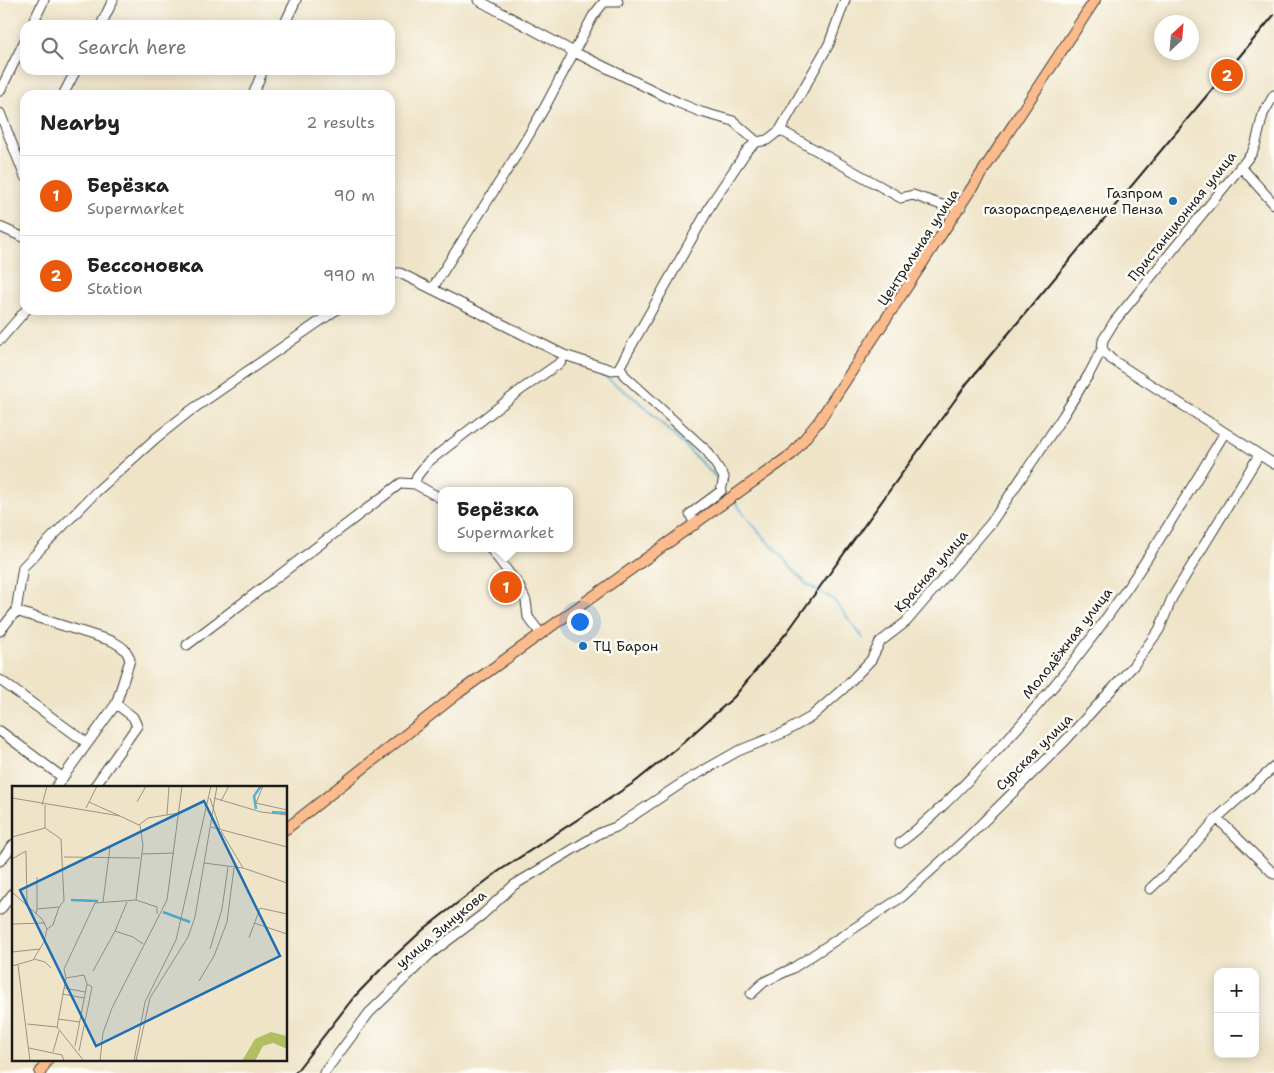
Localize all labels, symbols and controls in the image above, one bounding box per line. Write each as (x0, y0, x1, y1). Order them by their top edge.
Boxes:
north arrow (1154, 15, 1199, 60)
search box (20, 20, 395, 75)
icon: search (38, 34, 66, 62)
text: Search here (78, 35, 187, 60)
pin: 2 (1211, 56, 1243, 94)
text: Nearby (40, 109, 120, 137)
text: 2 results (306, 112, 375, 133)
street label: Пристанционная улица (1124, 147, 1240, 285)
text: Берёзка (87, 173, 169, 198)
place label: Газпром газораспределение Пенза (984, 184, 1163, 218)
text: 1 (52, 185, 60, 206)
text: 90 m (334, 185, 375, 206)
street label: Центральная улица (873, 185, 963, 309)
marker: Газпром газораспределение Пенза (1167, 195, 1179, 207)
text: Supermarket (87, 198, 184, 219)
text: Бессоновка (87, 253, 204, 278)
text: 2 (50, 265, 62, 286)
text: 990 m (323, 265, 375, 286)
text: Station (87, 278, 143, 299)
popup (438, 487, 573, 552)
text: Берёзка (457, 497, 539, 522)
text: Supermarket (457, 522, 554, 543)
street label: Красная улица (890, 526, 972, 616)
pin: 1 (490, 568, 522, 606)
street label: Молодёжная улица (1018, 584, 1116, 702)
your location (567, 609, 593, 635)
place label: ТЦ Барон (593, 637, 658, 655)
marker: ТЦ Барон (577, 640, 589, 652)
street label: Сурская улица (992, 710, 1076, 794)
inset map (12, 786, 288, 1060)
street label: улица Зинукова (392, 886, 490, 972)
map controls (1214, 968, 1259, 1058)
button: + (1214, 968, 1259, 1013)
button: − (1214, 1013, 1259, 1058)

